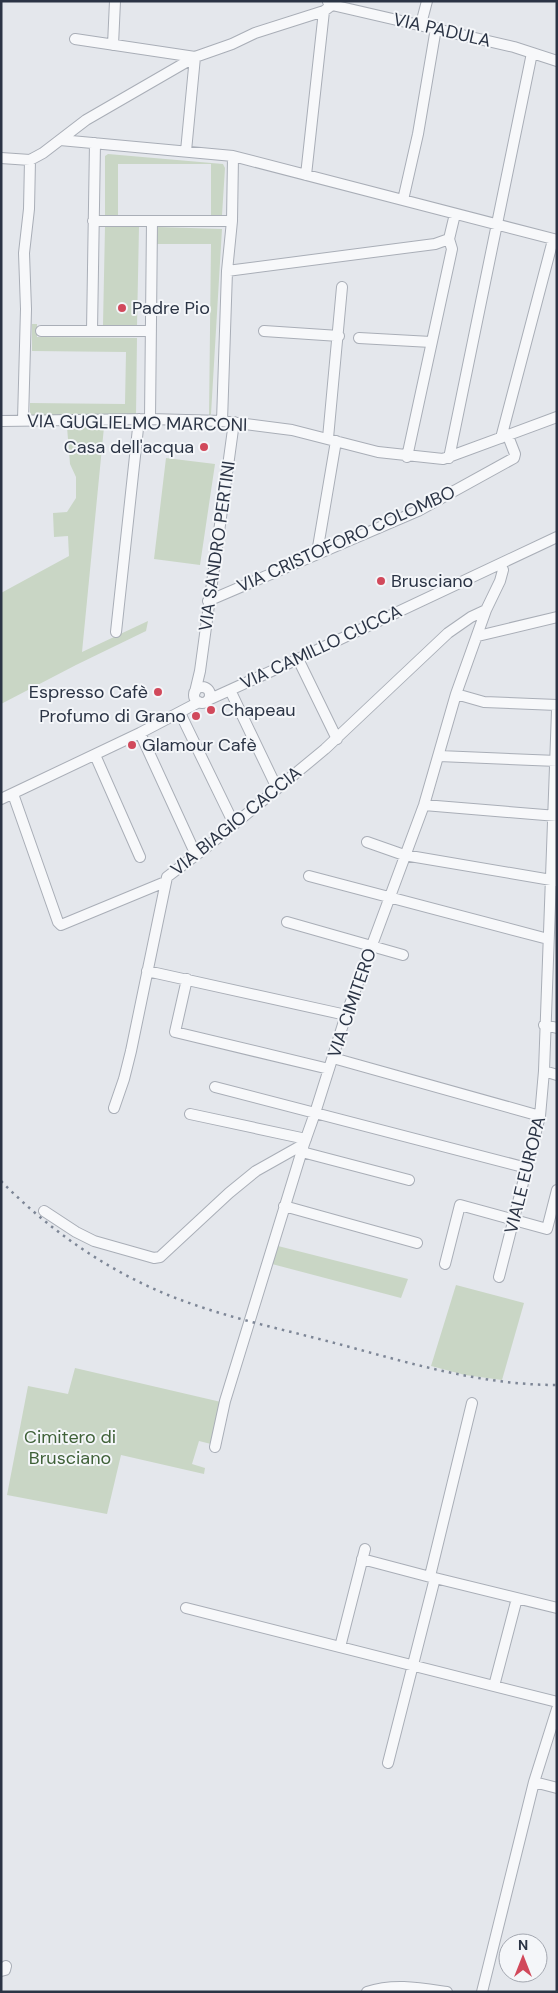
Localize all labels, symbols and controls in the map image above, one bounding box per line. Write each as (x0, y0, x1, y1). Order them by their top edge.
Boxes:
street label: VIA PADULA (391, 7, 493, 53)
place label: Padre Pio (132, 296, 210, 320)
marker: Padre Pio (116, 302, 128, 314)
street label: VIA GUGLIELMO MARCONI (27, 409, 247, 437)
place label: Casa dell'acqua (64, 435, 194, 459)
marker: Casa dell'acqua (198, 441, 210, 453)
street label: VIA SANDRO PERTINI (193, 459, 241, 633)
street label: VIA CRISTOFORO COLOMBO (233, 480, 459, 598)
place label: Brusciano (391, 569, 473, 593)
marker: Brusciano (375, 575, 387, 587)
street label: VIA CAMILLO CUCCA (236, 599, 406, 695)
place label: Espresso Cafè (29, 680, 148, 704)
marker: Espresso Cafè (152, 686, 164, 698)
place label: Chapeau (221, 698, 296, 722)
place label: Profumo di Grano (39, 704, 186, 728)
marker: Chapeau (205, 704, 217, 716)
marker: Profumo di Grano (190, 710, 202, 722)
place label: Glamour Cafè (142, 733, 257, 757)
marker: Glamour Cafè (126, 739, 138, 751)
street label: VIA BIAGIO CACCIA (166, 761, 306, 881)
street label: VIA CIMITERO (322, 945, 382, 1061)
street label: VIALE EUROPA (499, 1114, 551, 1236)
park label: Cimitero di Brusciano (24, 1425, 116, 1470)
north arrow (498, 1933, 548, 1983)
text: N (518, 1936, 528, 1954)

